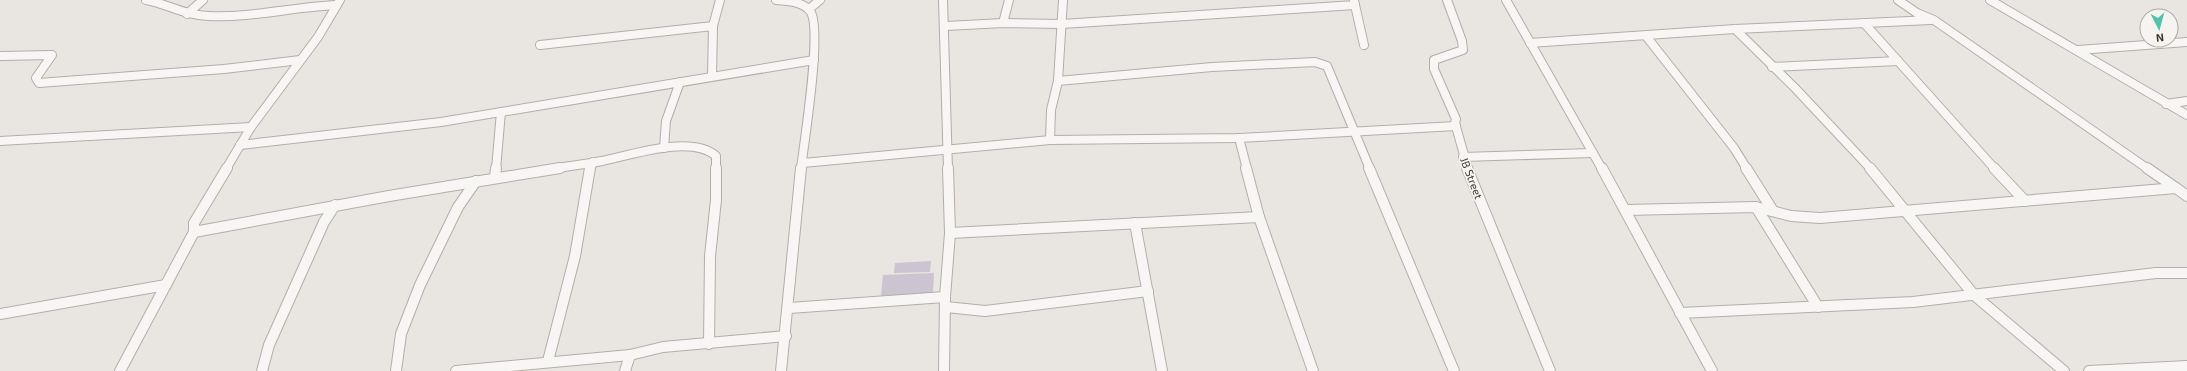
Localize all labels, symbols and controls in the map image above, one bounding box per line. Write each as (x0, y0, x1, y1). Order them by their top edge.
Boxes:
north arrow (2139, 8, 2179, 48)
text: N (2155, 32, 2165, 45)
street label: JB Street (1458, 155, 1486, 201)

